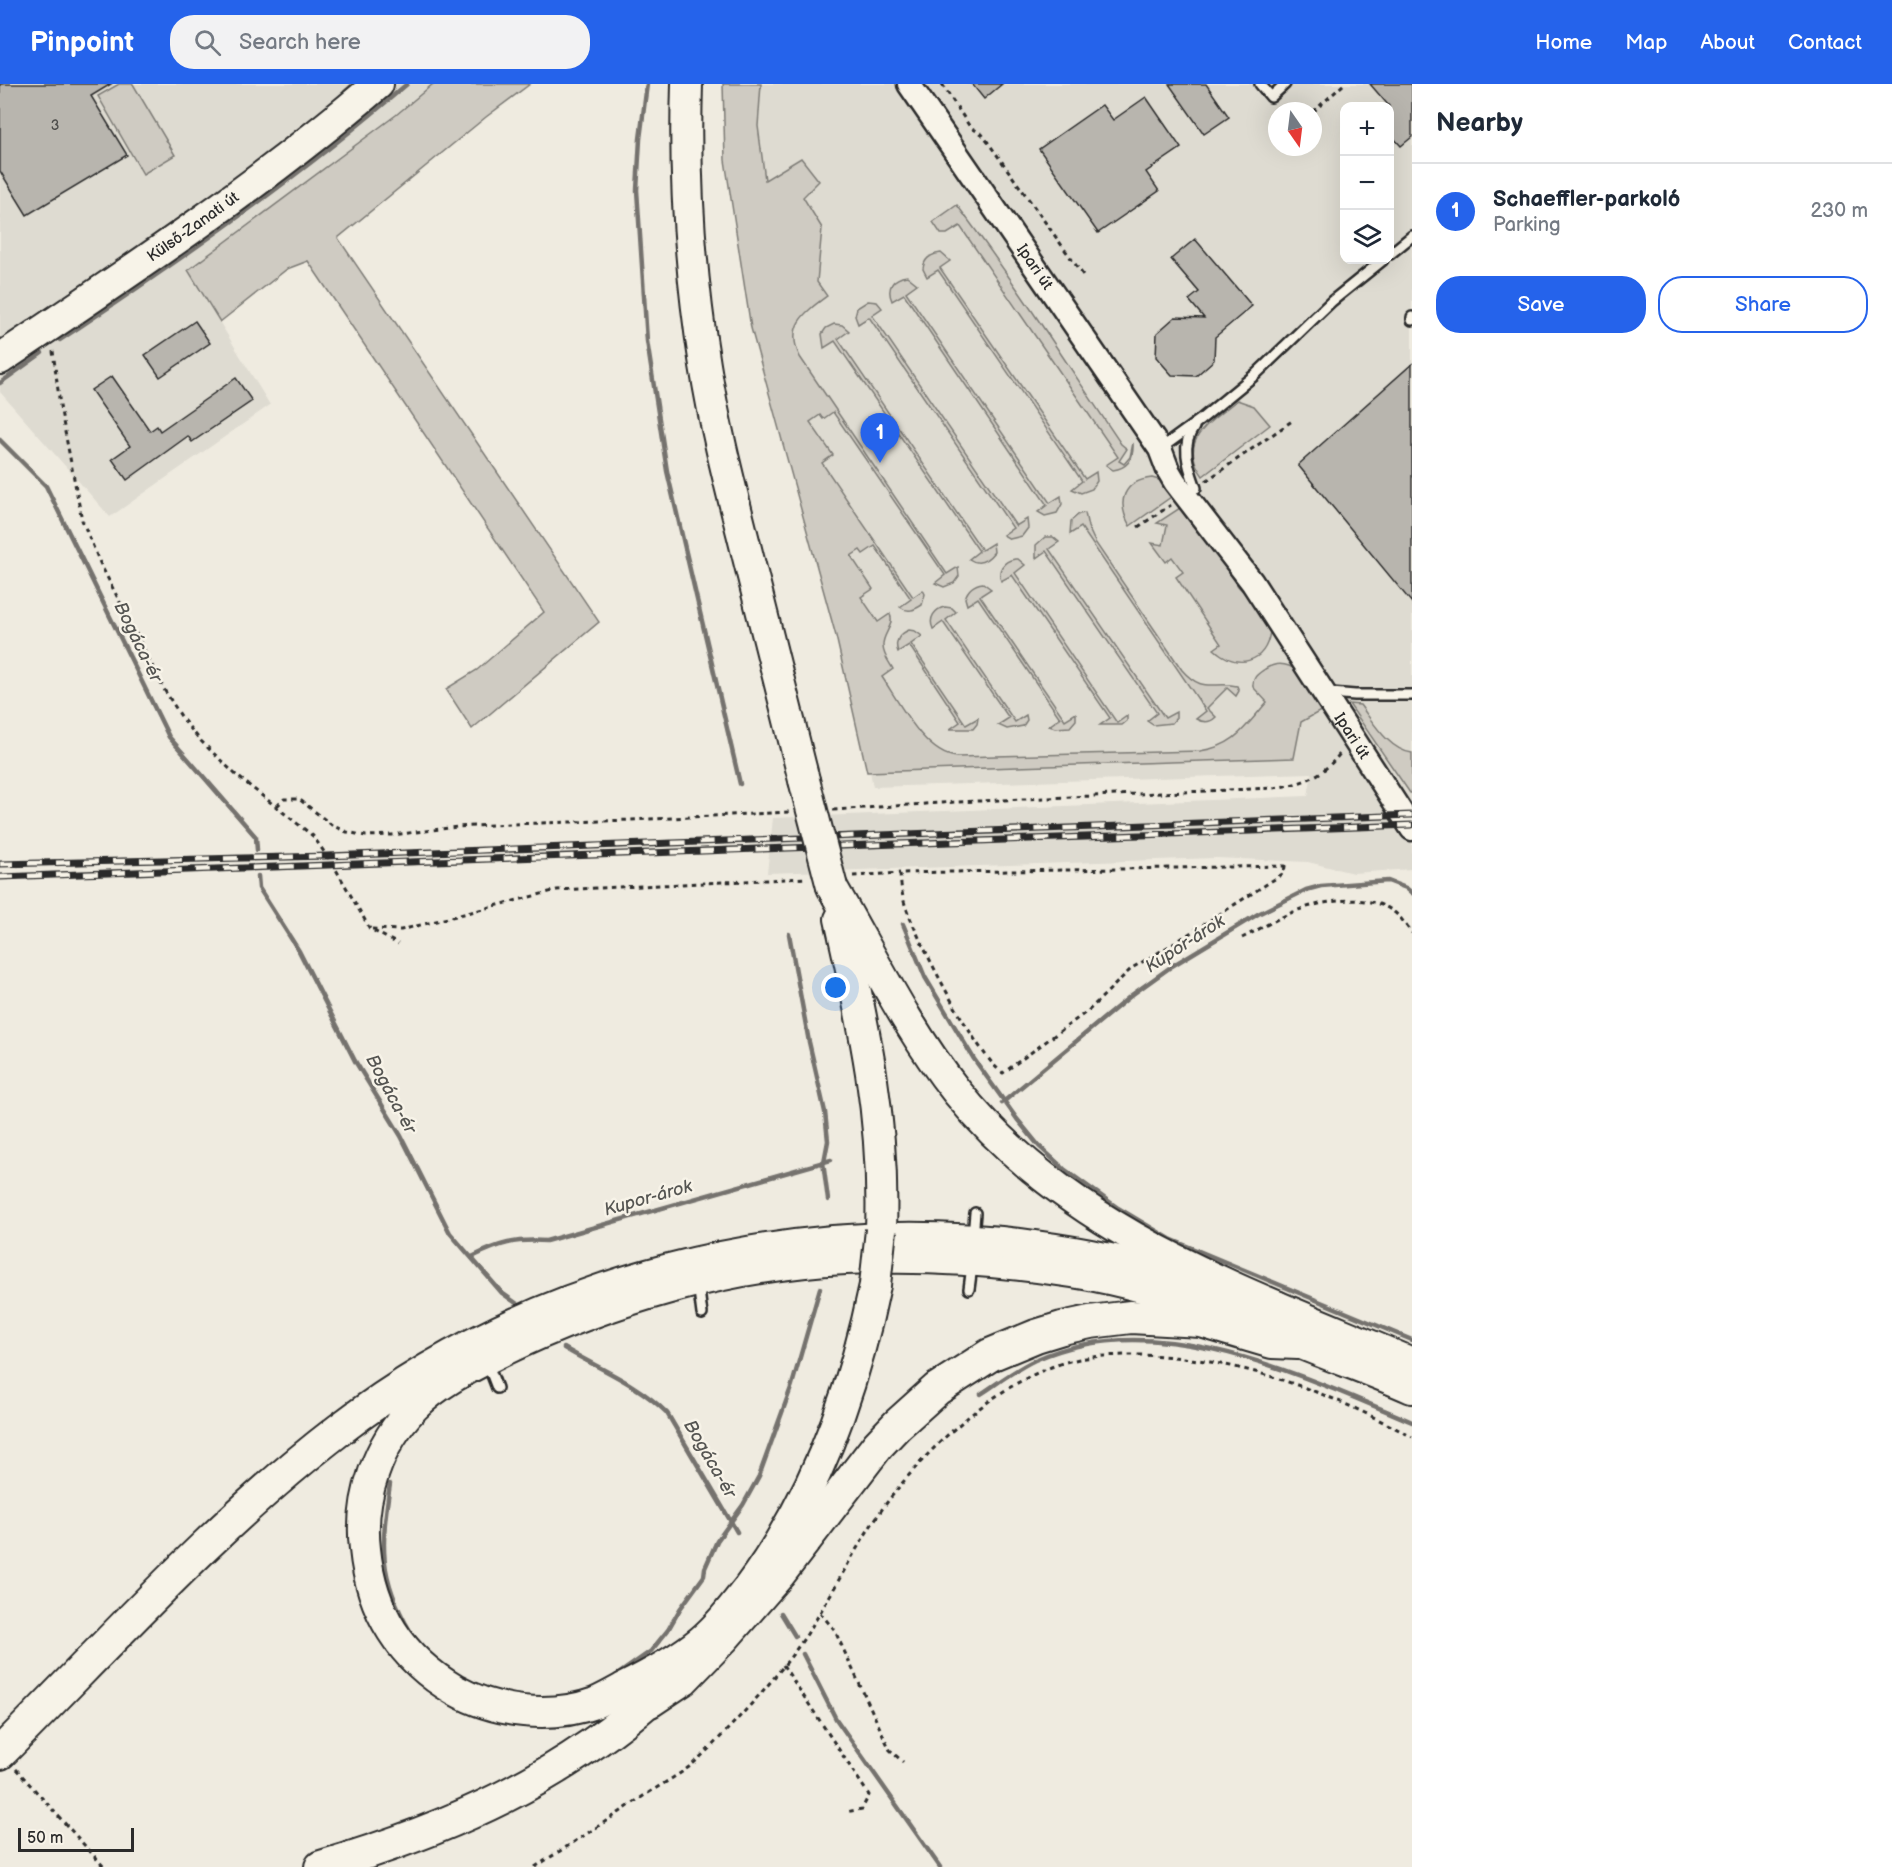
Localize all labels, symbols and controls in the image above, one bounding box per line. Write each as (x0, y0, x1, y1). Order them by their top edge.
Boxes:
search box (170, 15, 590, 69)
text: Pinpoint (30, 26, 134, 59)
icon: search (191, 26, 224, 59)
text: Search here (239, 29, 361, 56)
text: Home (1535, 30, 1592, 55)
text: Map (1625, 30, 1667, 55)
text: About (1700, 30, 1755, 55)
text: Contact (1788, 30, 1862, 55)
north arrow (1268, 102, 1322, 156)
map controls (1340, 102, 1394, 264)
button: + (1340, 102, 1394, 156)
text: Nearby (1436, 108, 1523, 139)
house number: 3 (51, 117, 59, 134)
button: − (1340, 156, 1394, 210)
text: Schaeffler-parkoló (1493, 186, 1680, 213)
street label: Külső-Zanati út (144, 188, 243, 266)
text: 1 (1451, 199, 1460, 223)
text: 230 m (1811, 199, 1868, 223)
button: layers (1340, 210, 1394, 264)
text: Parking (1493, 213, 1561, 237)
street label: Ipari út (1013, 241, 1057, 293)
button: Save (1436, 276, 1646, 333)
button: Share (1658, 276, 1868, 333)
pin: 1 (860, 414, 900, 463)
water label: Bogáca-ér (110, 599, 167, 687)
street label: Ipari út (1330, 709, 1374, 763)
water label: Kupor-árok (1141, 910, 1230, 978)
your location (821, 973, 850, 1002)
water label: Bogáca-ér (361, 1051, 421, 1138)
water label: Kupor-árok (601, 1175, 696, 1221)
water label: Bogáca-ér (679, 1416, 741, 1503)
scale bar (18, 1825, 134, 1852)
text: 50 m (27, 1829, 63, 1848)

